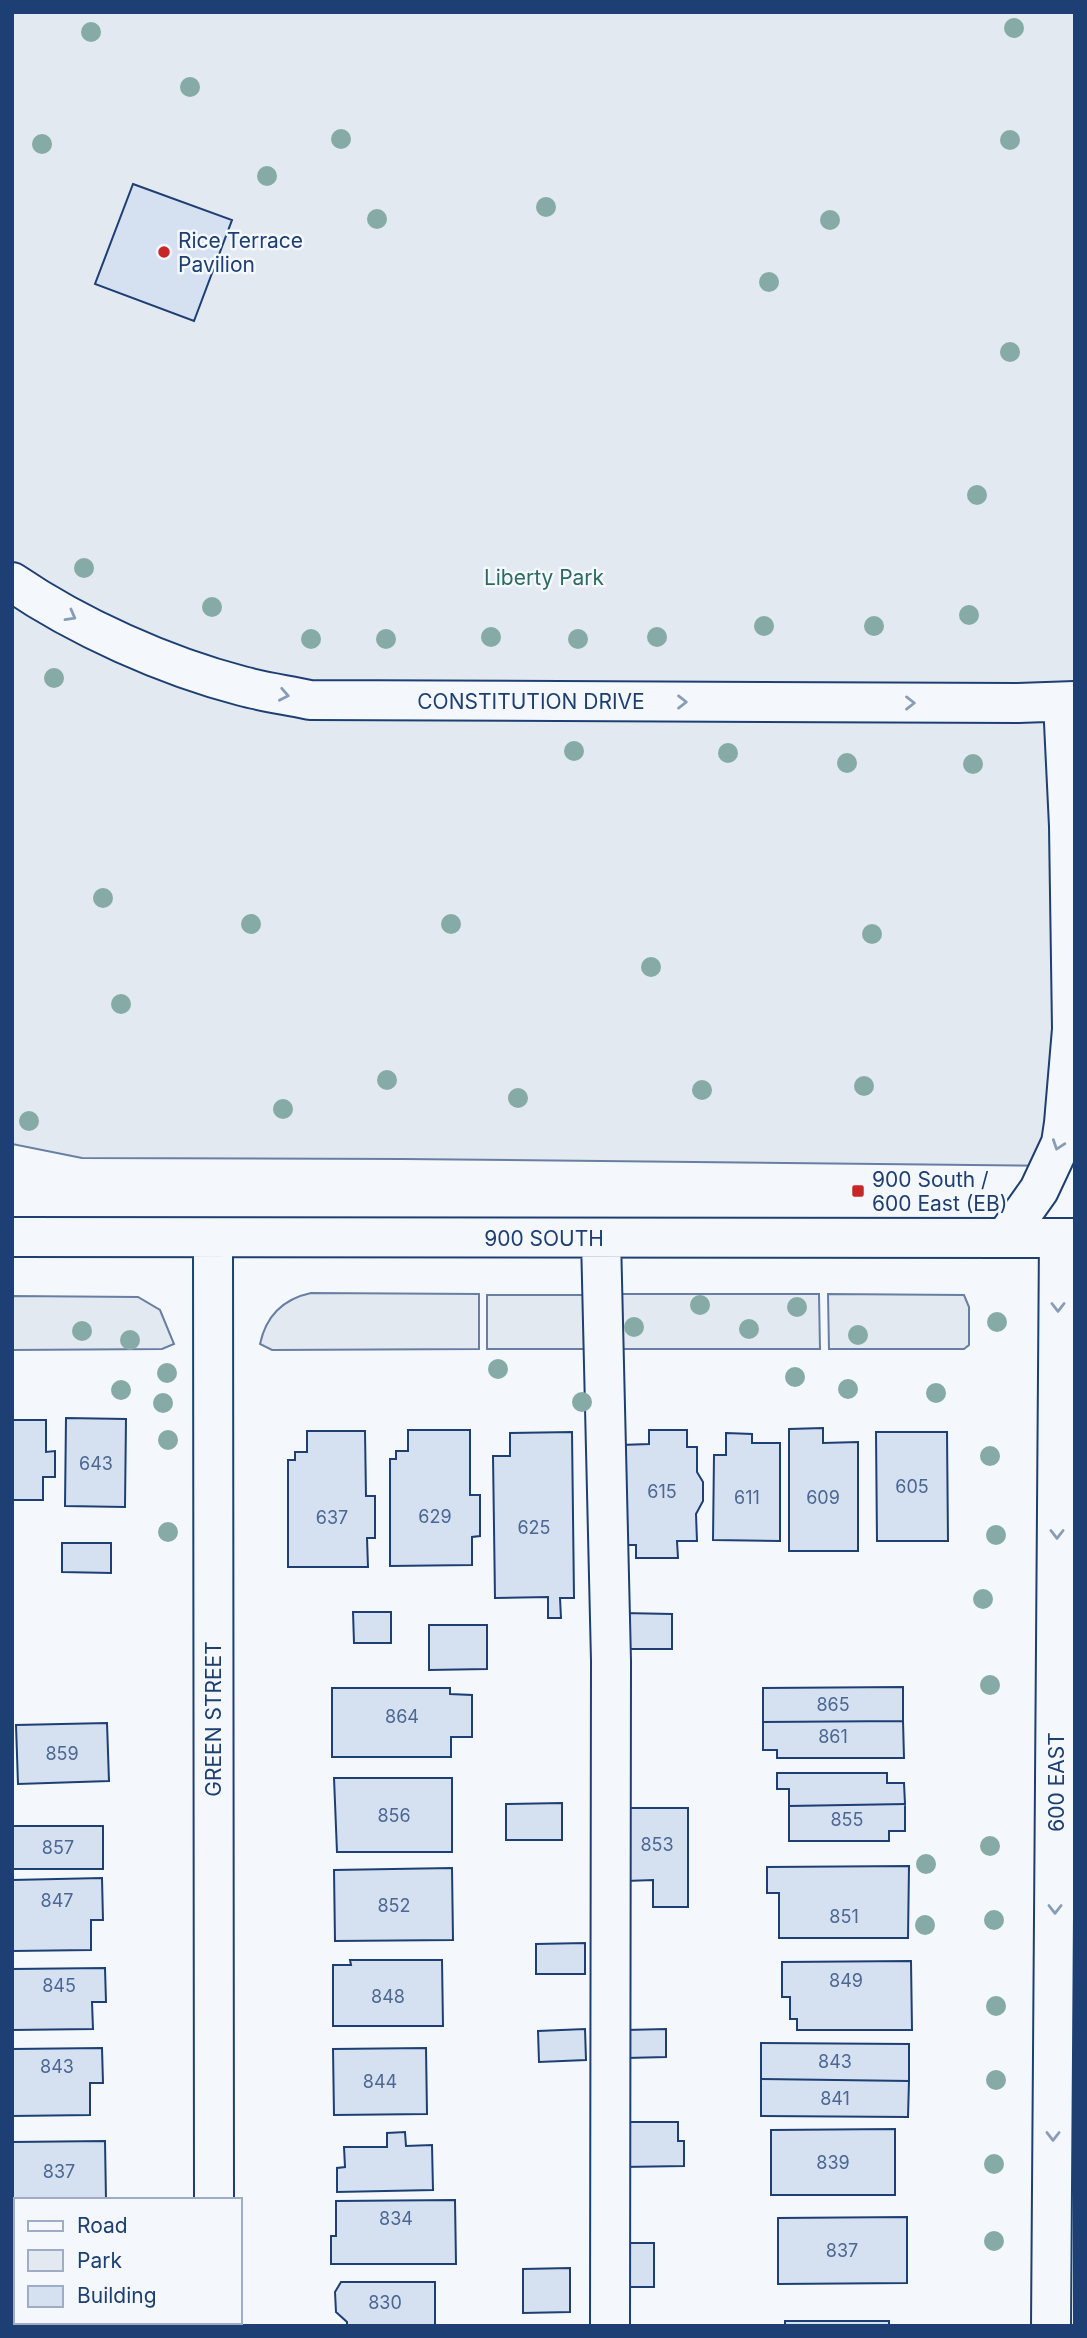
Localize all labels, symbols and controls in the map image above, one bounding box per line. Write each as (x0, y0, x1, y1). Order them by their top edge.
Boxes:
place label: Rice Terrace Pavilion (178, 228, 303, 277)
marker: Rice Terrace Pavilion (156, 244, 172, 260)
park label: Liberty Park (484, 565, 605, 590)
one-way arrow (64, 608, 77, 621)
one-way arrow (278, 686, 290, 701)
street label: CONSTITUTION DRIVE (417, 689, 645, 714)
one-way arrow (677, 694, 688, 710)
one-way arrow (905, 695, 915, 711)
one-way arrow (1052, 1139, 1066, 1151)
place label: 900 South / 600 East (EB) (872, 1167, 1007, 1216)
marker: 900 South / 600 East (EB) (850, 1183, 866, 1199)
street label: 900 SOUTH (484, 1226, 604, 1251)
one-way arrow (1051, 1301, 1066, 1312)
house number: 643 (79, 1453, 113, 1474)
house number: 605 (895, 1476, 929, 1497)
house number: 615 (647, 1481, 677, 1502)
house number: 611 (734, 1487, 760, 1508)
house number: 609 (806, 1487, 840, 1508)
house number: 629 (418, 1506, 452, 1527)
house number: 637 (316, 1507, 348, 1528)
house number: 625 (517, 1517, 551, 1538)
one-way arrow (1049, 1529, 1065, 1540)
street label: GREEN STREET (201, 1641, 226, 1797)
house number: 865 (816, 1694, 850, 1715)
house number: 864 (385, 1706, 419, 1727)
house number: 861 (818, 1726, 848, 1747)
street label: 600 EAST (1044, 1732, 1069, 1832)
house number: 859 (45, 1743, 79, 1764)
house number: 856 (377, 1805, 411, 1826)
house number: 855 (830, 1809, 864, 1830)
house number: 853 (640, 1834, 674, 1855)
house number: 857 (42, 1837, 74, 1858)
house number: 847 (41, 1890, 73, 1911)
house number: 852 (377, 1895, 411, 1916)
one-way arrow (1047, 1904, 1063, 1914)
house number: 851 (829, 1906, 859, 1927)
house number: 849 (829, 1970, 863, 1991)
house number: 845 (42, 1975, 76, 1996)
house number: 848 (371, 1986, 405, 2007)
house number: 843 (818, 2051, 852, 2072)
house number: 843 (40, 2056, 74, 2077)
house number: 844 (363, 2071, 397, 2092)
house number: 841 (820, 2088, 850, 2109)
one-way arrow (1045, 2131, 1061, 2142)
house number: 839 (816, 2152, 850, 2173)
house number: 837 (43, 2161, 75, 2182)
legend (14, 2198, 242, 2324)
house number: 834 (379, 2208, 413, 2229)
text: Road (77, 2213, 128, 2238)
house number: 837 (826, 2240, 858, 2261)
text: Park (77, 2248, 122, 2273)
text: Building (77, 2283, 157, 2308)
house number: 830 (368, 2292, 402, 2313)

